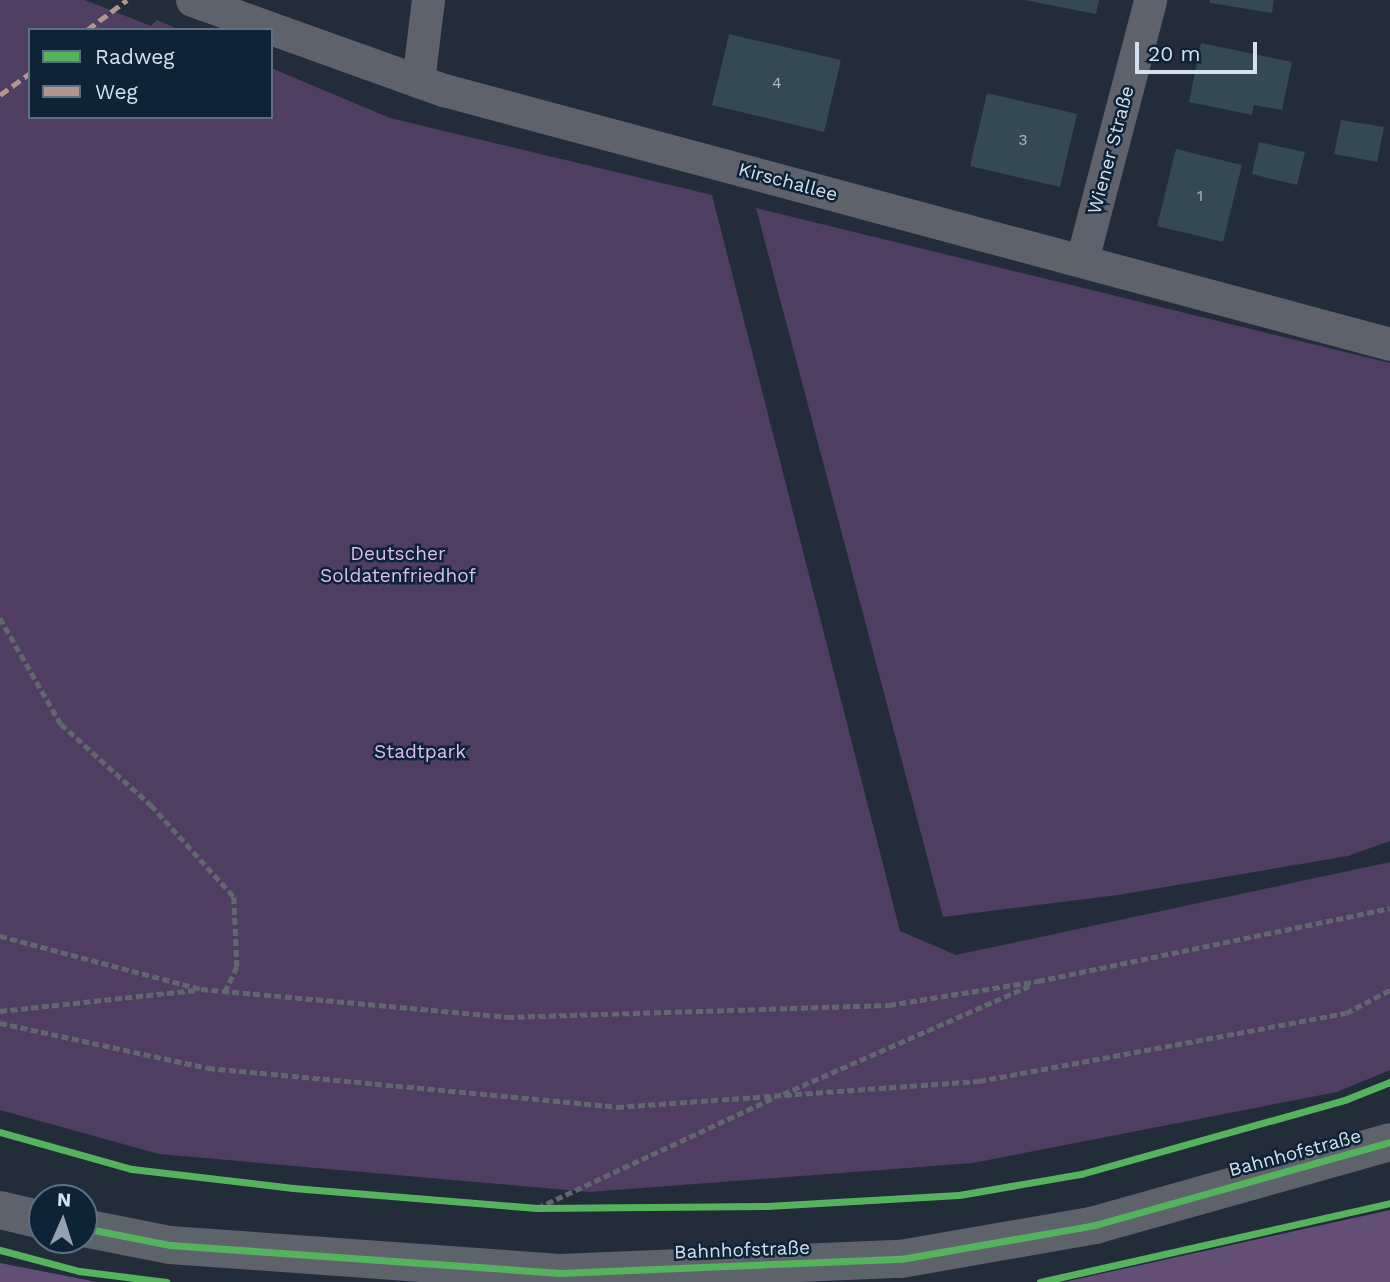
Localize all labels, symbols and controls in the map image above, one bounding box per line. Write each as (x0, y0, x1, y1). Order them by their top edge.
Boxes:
legend (28, 28, 273, 119)
scale bar (1138, 28, 1260, 72)
text: 20 m (1148, 41, 1200, 66)
text: Radweg (95, 44, 175, 69)
house number: 4 (772, 73, 782, 93)
text: Weg (95, 79, 138, 104)
street label: Wiener Straße (1083, 83, 1139, 217)
house number: 3 (1018, 130, 1028, 150)
street label: Kirschallee (736, 158, 840, 206)
house number: 1 (1197, 186, 1203, 206)
park label: Deutscher Soldatenfriedhof (320, 543, 476, 587)
park label: Stadtpark (374, 741, 466, 763)
street label: Bahnhofstraße (1226, 1124, 1364, 1182)
north arrow (28, 1184, 98, 1254)
text: N (56, 1188, 72, 1211)
street label: Bahnhofstraße (674, 1236, 810, 1264)

